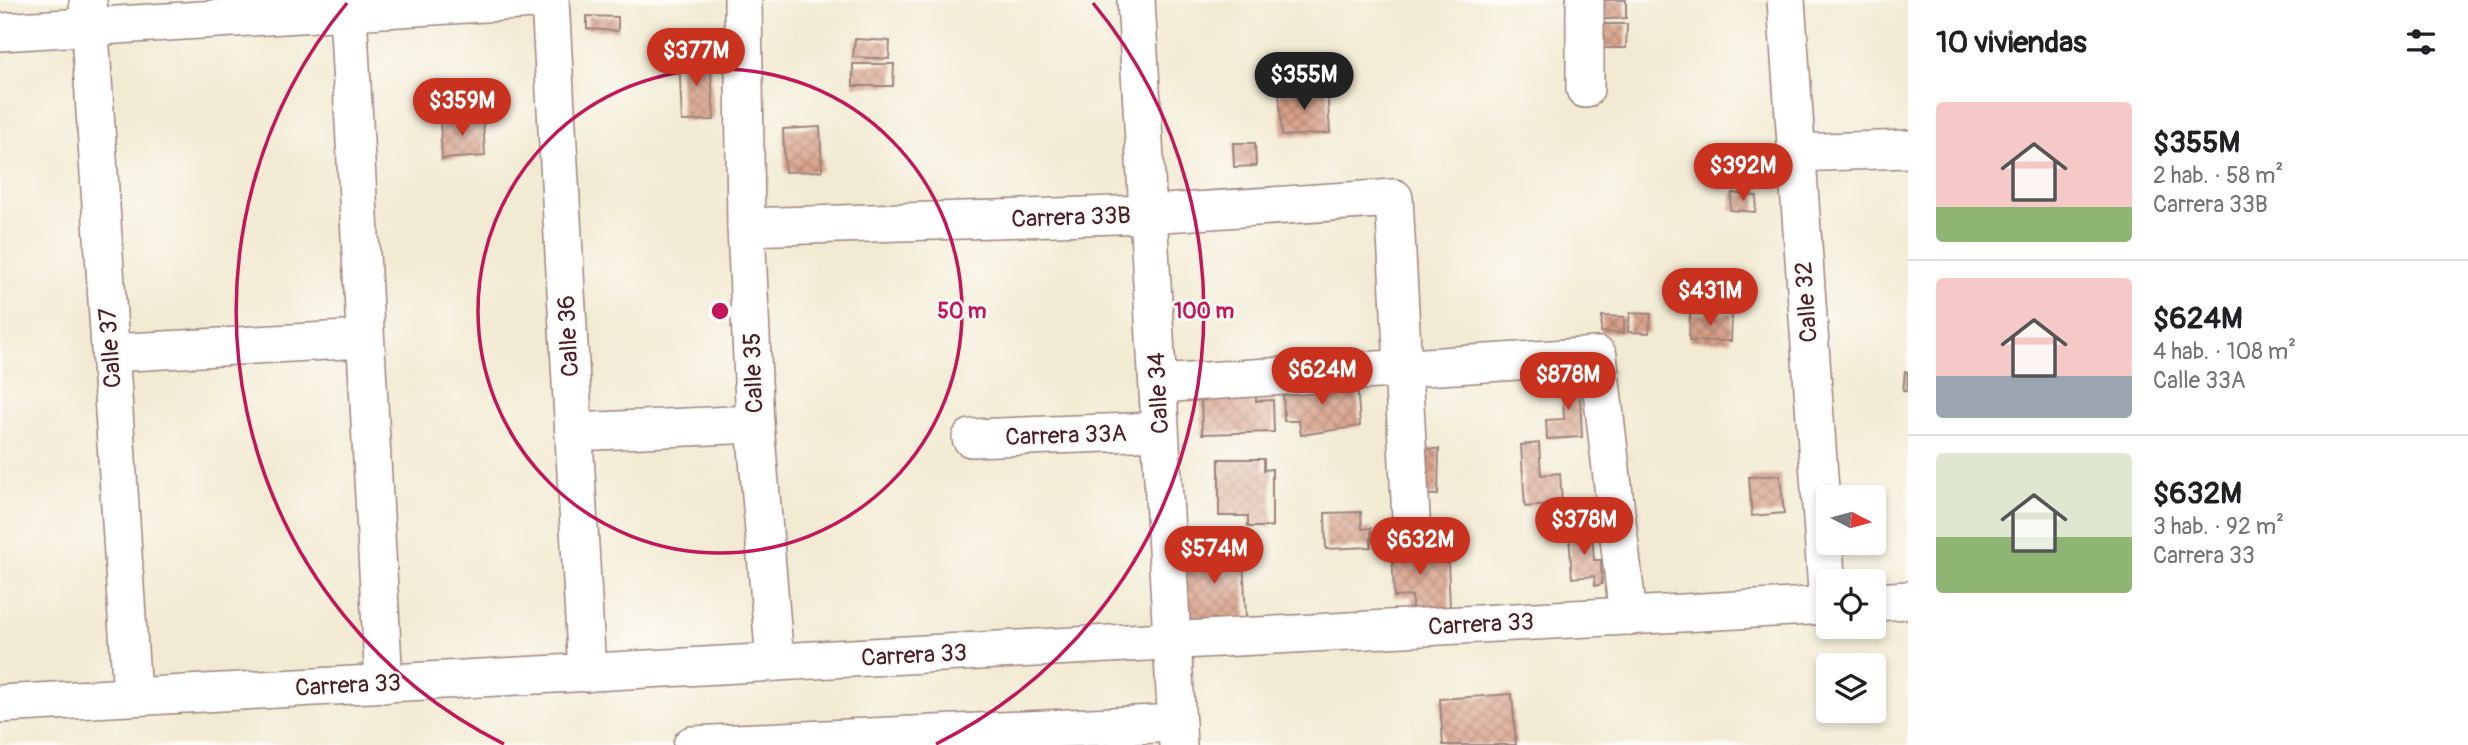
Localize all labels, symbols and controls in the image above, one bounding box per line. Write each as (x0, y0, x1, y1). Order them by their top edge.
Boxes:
icon: filters (2402, 23, 2440, 61)
text: 10 viviendas (1936, 24, 2087, 61)
pin: $377M (647, 28, 745, 88)
text: $377M (663, 36, 729, 65)
pin: $355M (1255, 52, 1353, 112)
text: $355M (1271, 60, 1337, 89)
pin: $359M (413, 78, 511, 138)
text: $359M (429, 86, 495, 115)
text: $355M (2153, 124, 2240, 161)
icon: home (1992, 130, 2076, 214)
pin: $392M (1694, 144, 1792, 203)
text: $392M (1710, 151, 1776, 180)
text: 2 hab. · 58 m² (2153, 161, 2283, 190)
text: Carrera 33B (2153, 190, 2268, 219)
street label: Carrera 33B (1011, 201, 1131, 234)
street label: Calle 32 (1789, 260, 1824, 344)
pin: $431M (1661, 268, 1759, 328)
text: $431M (1678, 276, 1742, 305)
street label: Calle 36 (552, 294, 585, 378)
text: 50 m (938, 298, 987, 325)
text: 100 m (1174, 298, 1234, 325)
centre of rings (708, 299, 732, 323)
text: $624M (2153, 300, 2243, 337)
street label: Calle 37 (93, 306, 128, 389)
icon: home (1992, 306, 2076, 390)
street label: Calle 35 (738, 332, 769, 414)
text: 4 hab. · 108 m² (2153, 337, 2296, 366)
pin: $624M (1273, 348, 1371, 407)
street label: Calle 34 (1142, 351, 1175, 435)
pin: $878M (1519, 352, 1617, 412)
text: $624M (1288, 355, 1356, 384)
text: $878M (1536, 360, 1600, 389)
text: Calle 33A (2153, 366, 2246, 395)
street label: Carrera 33A (1005, 419, 1127, 452)
text: $632M (2153, 475, 2242, 512)
icon: home (1992, 481, 2076, 565)
north arrow (1816, 485, 1886, 555)
map controls (1816, 485, 1886, 723)
pin: $378M (1535, 498, 1633, 557)
text: $378M (1551, 505, 1617, 534)
text: 3 hab. · 92 m² (2153, 512, 2284, 541)
pin: $632M (1371, 518, 1469, 577)
text: $632M (1386, 525, 1454, 554)
pin: $574M (1165, 526, 1263, 586)
text: $574M (1181, 534, 1248, 563)
text: Carrera 33 (2153, 541, 2255, 570)
button: locate (1816, 569, 1886, 639)
street label: Carrera 33 (1427, 607, 1535, 642)
street label: Carrera 33 (860, 638, 968, 673)
button: layers (1816, 653, 1886, 723)
street label: Carrera 33 (294, 668, 402, 703)

